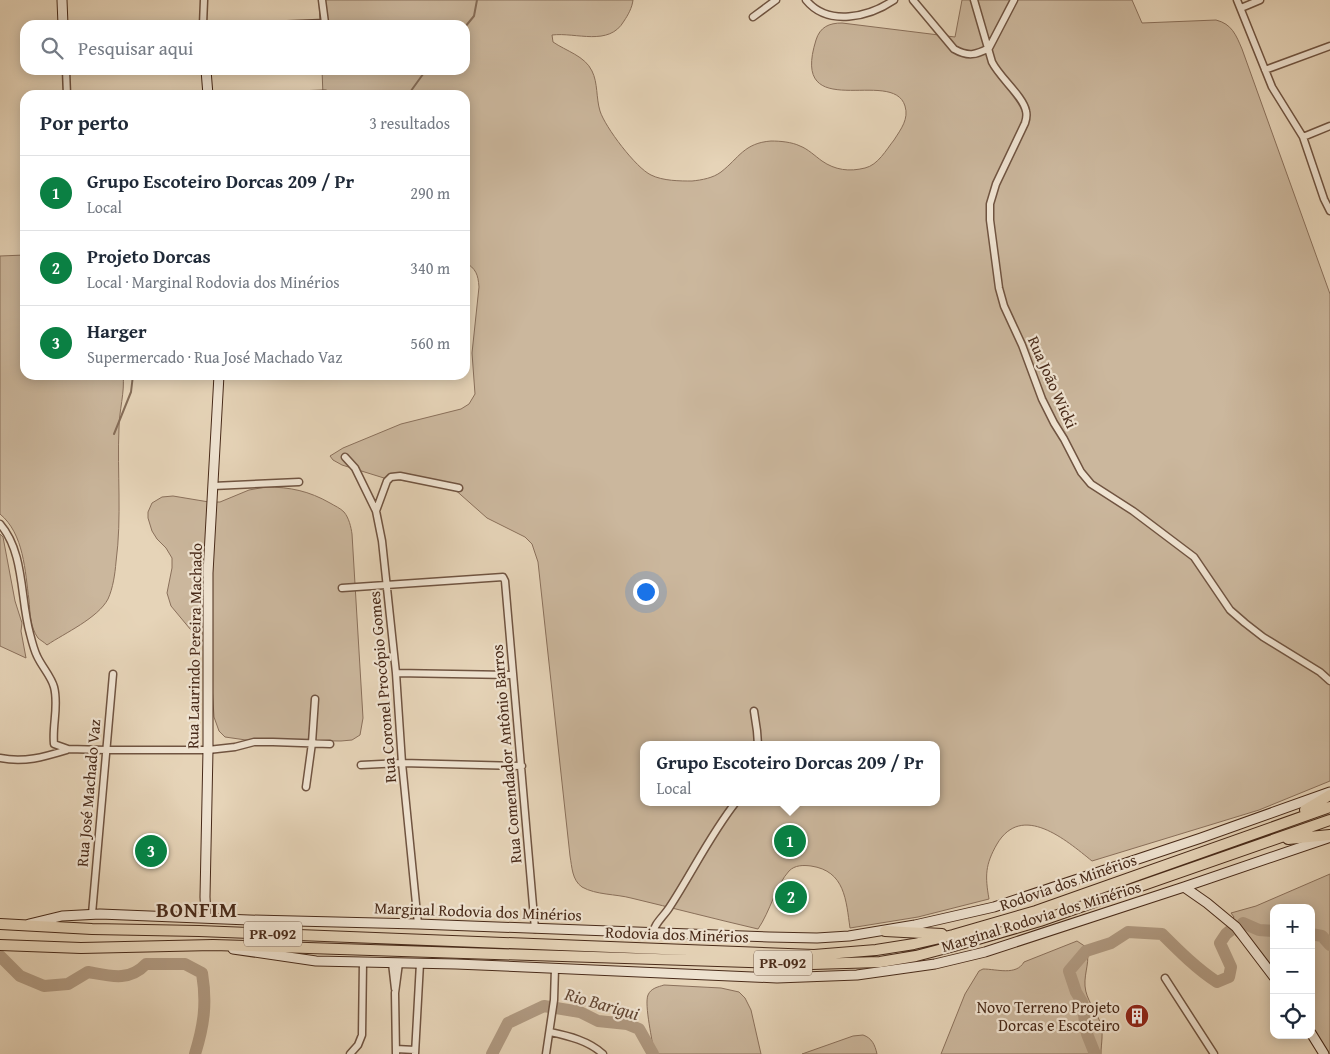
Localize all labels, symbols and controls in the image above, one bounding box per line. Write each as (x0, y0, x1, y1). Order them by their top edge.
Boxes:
search box (20, 20, 470, 75)
icon: search (38, 34, 66, 62)
text: Pesquisar aqui (78, 34, 193, 62)
text: Por perto (40, 107, 129, 138)
text: 3 resultados (369, 111, 450, 135)
text: Grupo Escoteiro Dorcas 209 / Pr (87, 167, 354, 195)
text: 1 (52, 181, 60, 205)
text: 290 m (410, 181, 450, 205)
text: Local (87, 195, 122, 219)
text: Projeto Dorcas (87, 242, 211, 270)
text: 2 (52, 256, 60, 280)
text: 340 m (410, 256, 450, 280)
text: Local · Marginal Rodovia dos Minérios (87, 270, 340, 294)
text: Harger (87, 317, 147, 345)
text: 3 (52, 331, 60, 355)
text: 560 m (410, 331, 450, 355)
street label: Rua João Wicki (1022, 332, 1084, 433)
text: Supermercado · Rua José Machado Vaz (87, 345, 342, 369)
street label: Rua Laurindo Pereira Machado (180, 543, 208, 749)
your location (633, 579, 659, 605)
street label: Rua Coronel Procópio Gomes (362, 590, 402, 784)
street label: Rua Comendador Antônio Barros (484, 643, 528, 865)
street label: Rua José Machado Vaz (70, 718, 106, 868)
popup (640, 741, 940, 806)
text: Grupo Escoteiro Dorcas 209 / Pr (656, 748, 924, 776)
text: Local (656, 776, 692, 800)
pin: 1 (774, 822, 806, 860)
pin: 3 (135, 832, 167, 870)
street label: Rodovia dos Minérios (996, 847, 1140, 917)
street label: Marginal Rodovia dos Minérios (938, 874, 1144, 958)
pin: 2 (775, 878, 807, 916)
district label: BONFIM (156, 894, 238, 925)
street label: Marginal Rodovia dos Minérios (374, 895, 582, 927)
map controls (1270, 904, 1315, 1039)
button: + (1270, 904, 1315, 949)
street label: Rodovia dos Minérios (605, 920, 749, 948)
road number: PR-092 (244, 922, 302, 946)
button: − (1270, 949, 1315, 994)
road number: PR-092 (754, 950, 812, 976)
water label: Rio Barigui (561, 980, 643, 1027)
button: locate (1270, 994, 1315, 1039)
place label: Novo Terreno Projeto Dorcas e Escoteiro (977, 995, 1120, 1037)
building icon: Novo Terreno Projeto Dorcas e Escoteiro (1124, 1003, 1150, 1029)

